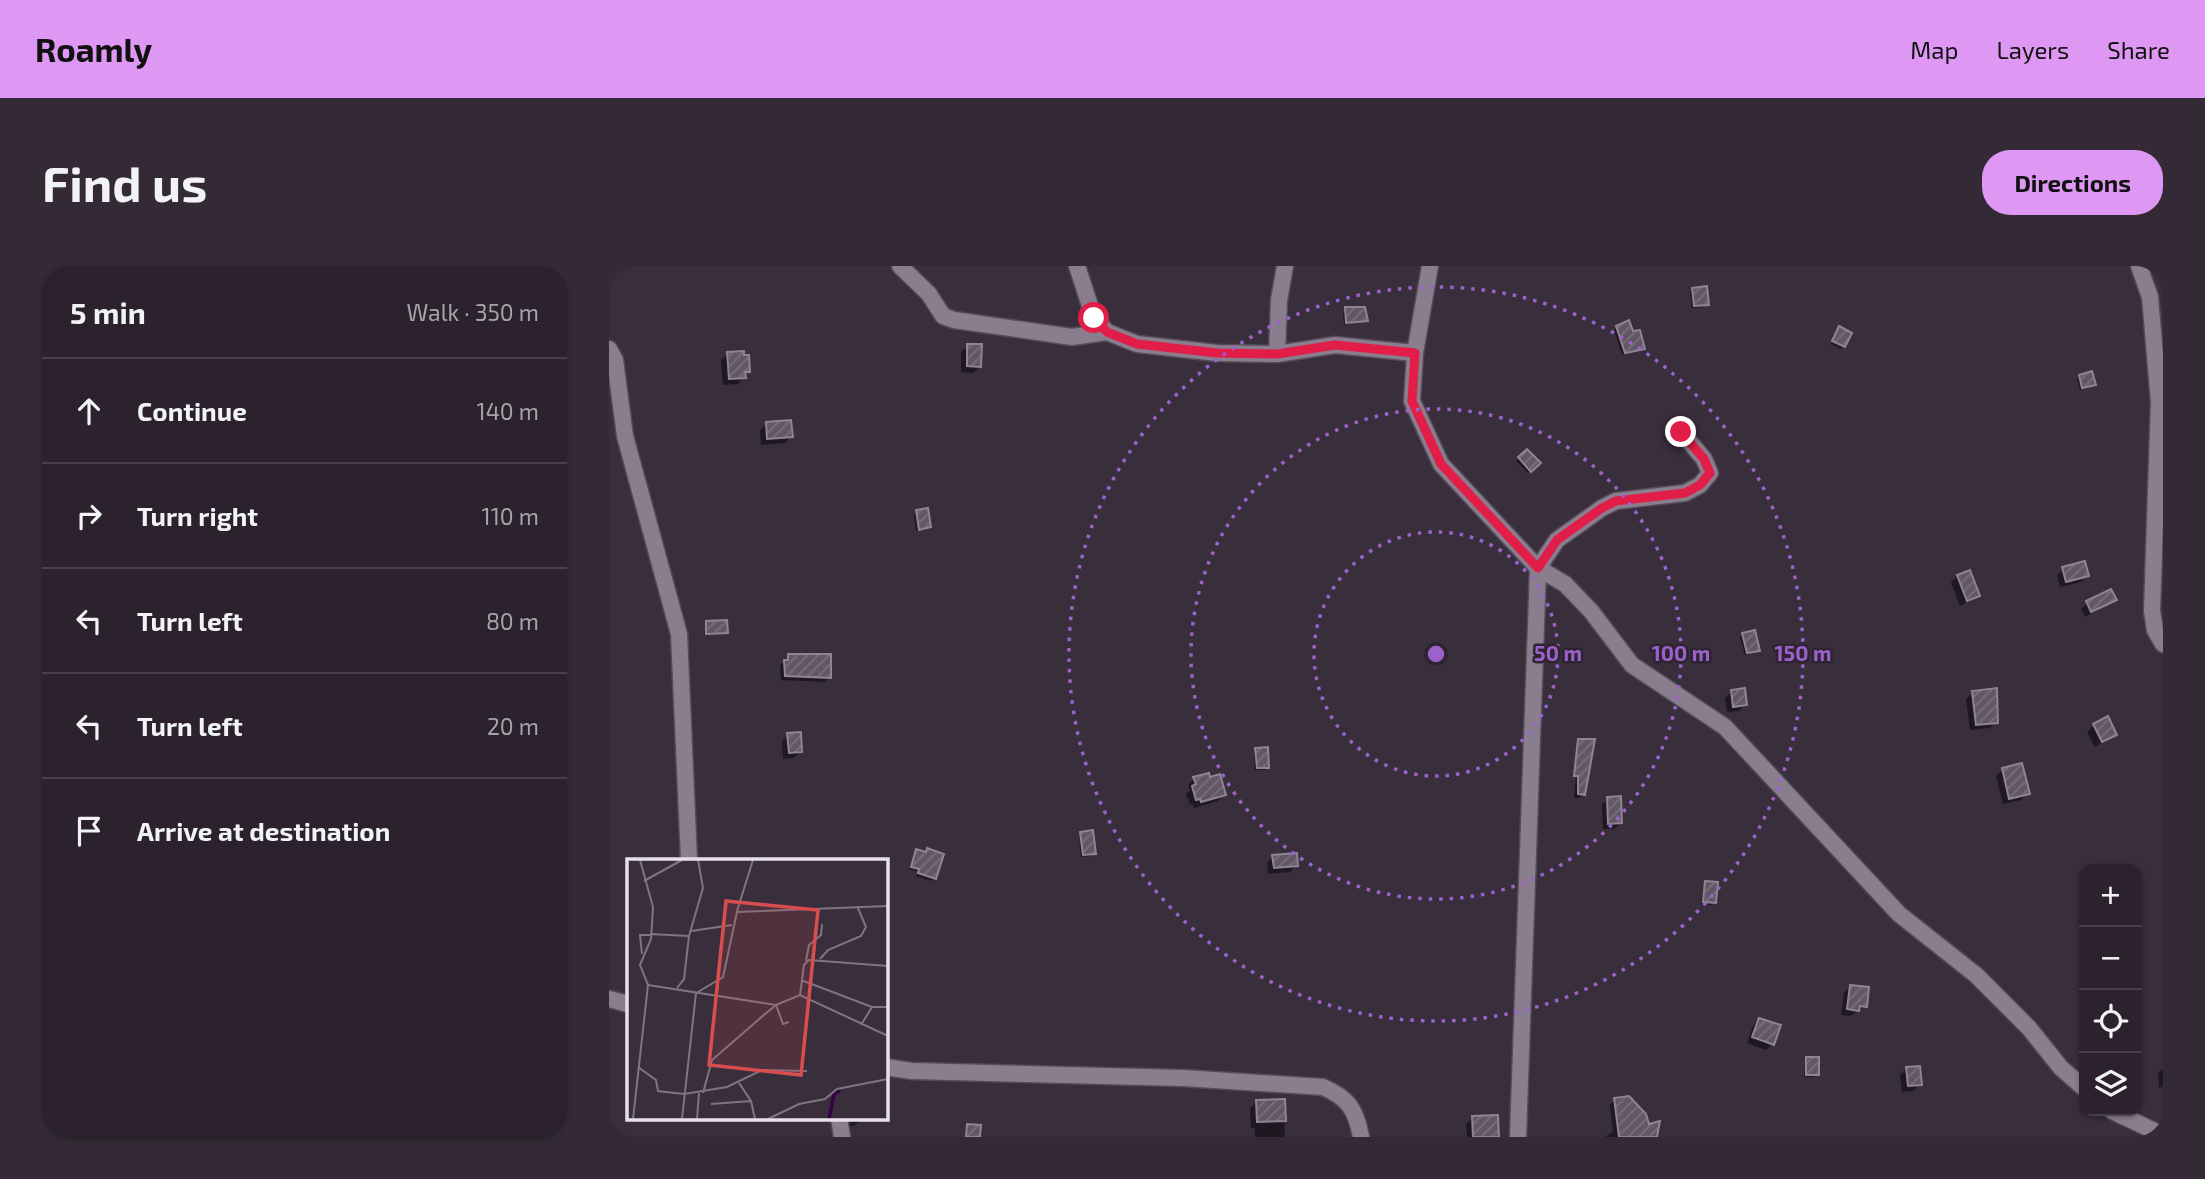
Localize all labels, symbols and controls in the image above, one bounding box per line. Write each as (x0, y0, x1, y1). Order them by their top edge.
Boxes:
text: Roamly (35, 29, 152, 69)
text: Map (1910, 35, 1958, 64)
text: Layers (1996, 35, 2069, 64)
text: Share (2107, 35, 2170, 64)
button: Directions (1982, 150, 2163, 215)
text: Find us (42, 153, 207, 212)
text: 5 min (70, 294, 146, 330)
text: Walk · 350 m (407, 298, 539, 326)
route start (1078, 302, 1109, 333)
icon: ahead (70, 392, 108, 430)
text: Continue (137, 395, 247, 426)
text: 140 m (477, 397, 539, 425)
route end (1665, 416, 1696, 447)
icon: right (70, 497, 108, 535)
text: Turn right (137, 500, 258, 531)
text: 110 m (482, 502, 539, 530)
icon: left (70, 602, 108, 640)
text: Turn left (137, 605, 243, 636)
text: 80 m (486, 607, 539, 635)
text: 50 m (1534, 640, 1582, 665)
text: 100 m (1652, 640, 1710, 665)
text: 150 m (1775, 640, 1831, 665)
centre of rings (1424, 642, 1448, 666)
icon: left (70, 707, 108, 745)
text: Turn left (137, 710, 243, 741)
text: 20 m (487, 712, 539, 740)
icon: arrive (70, 812, 108, 850)
text: Arrive at destination (137, 815, 390, 846)
inset map (627, 859, 887, 1119)
map controls (2079, 864, 2142, 1116)
button: + (2079, 864, 2142, 927)
button: − (2079, 927, 2142, 990)
button: locate (2079, 990, 2142, 1053)
button: layers (2079, 1053, 2142, 1116)

